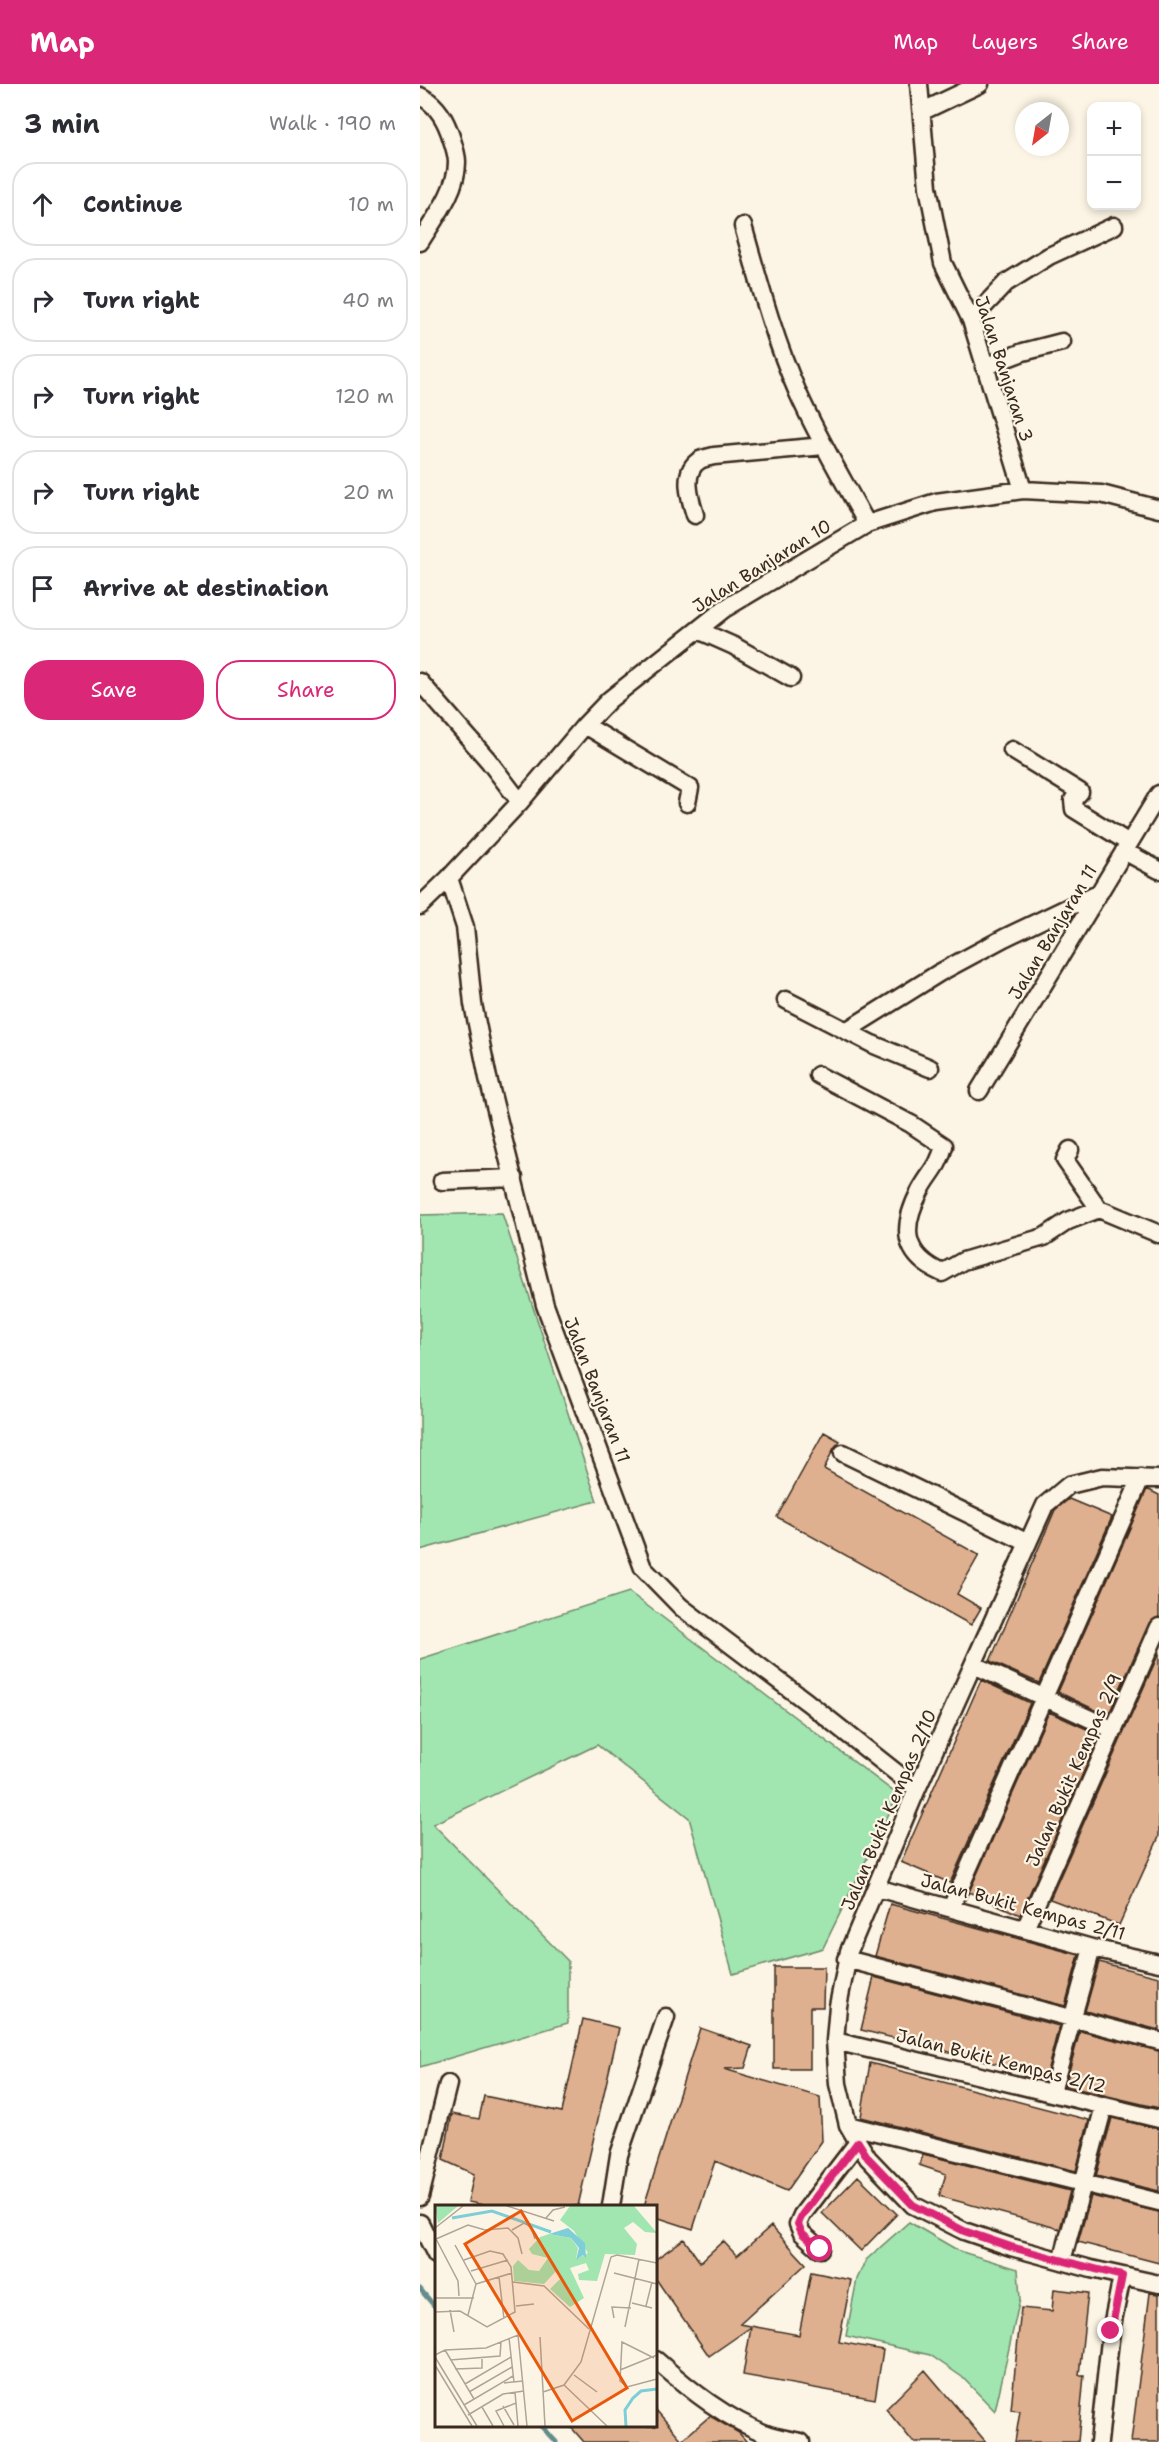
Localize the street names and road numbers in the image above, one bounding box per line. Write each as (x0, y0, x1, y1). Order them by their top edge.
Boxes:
street label: Jalan Banjaran 3 (969, 293, 1039, 445)
street label: Jalan Banjaran 10 (688, 514, 836, 618)
street label: Jalan Banjaran 11 (1003, 860, 1103, 1004)
street label: Jalan Banjaran 11 (558, 1314, 636, 1466)
street label: Jalan Bukit Kempas 2/9 (1021, 1670, 1127, 1870)
street label: Jalan Bukit Kempas 2/10 (836, 1706, 942, 1914)
street label: Jalan Bukit Kempas 2/11 (918, 1868, 1128, 1946)
street label: Jalan Bukit Kempas 2/12 (893, 2023, 1109, 2099)

